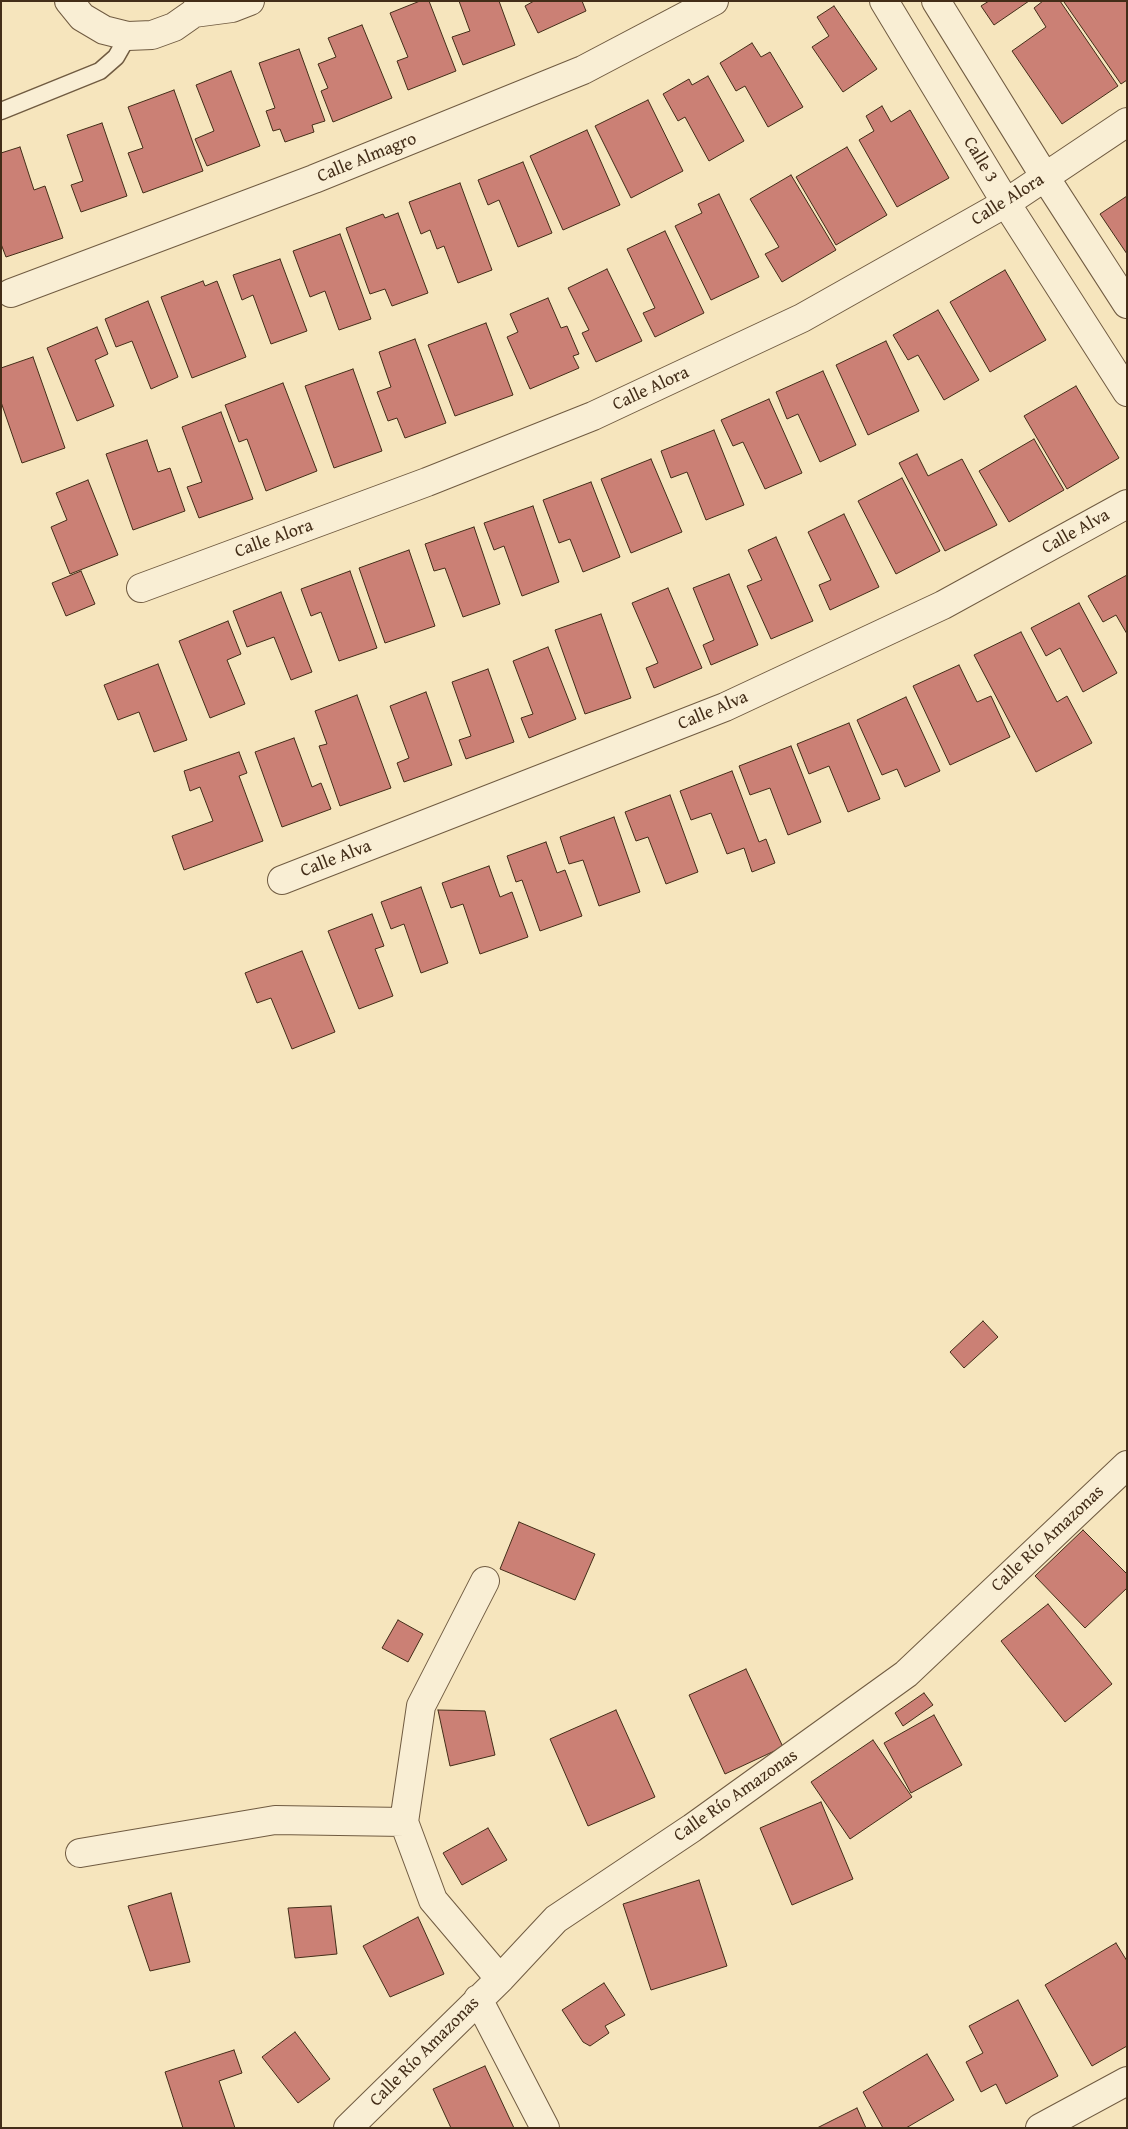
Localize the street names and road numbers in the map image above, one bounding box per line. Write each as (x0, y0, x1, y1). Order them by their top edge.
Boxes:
street label: Calle Almagro (314, 128, 420, 188)
street label: Calle 3 (958, 133, 1002, 187)
street label: Calle Alora (968, 169, 1048, 231)
street label: Calle Alora (609, 362, 693, 416)
street label: Calle Alva (1038, 505, 1114, 559)
street label: Calle Alora (232, 515, 316, 563)
street label: Calle Alva (675, 687, 751, 735)
street label: Calle Alva (298, 836, 374, 882)
street label: Calle Río Amazonas (987, 1481, 1109, 1597)
street label: Calle Río Amazonas (670, 1745, 802, 1847)
street label: Calle Río Amazonas (366, 1993, 484, 2111)

